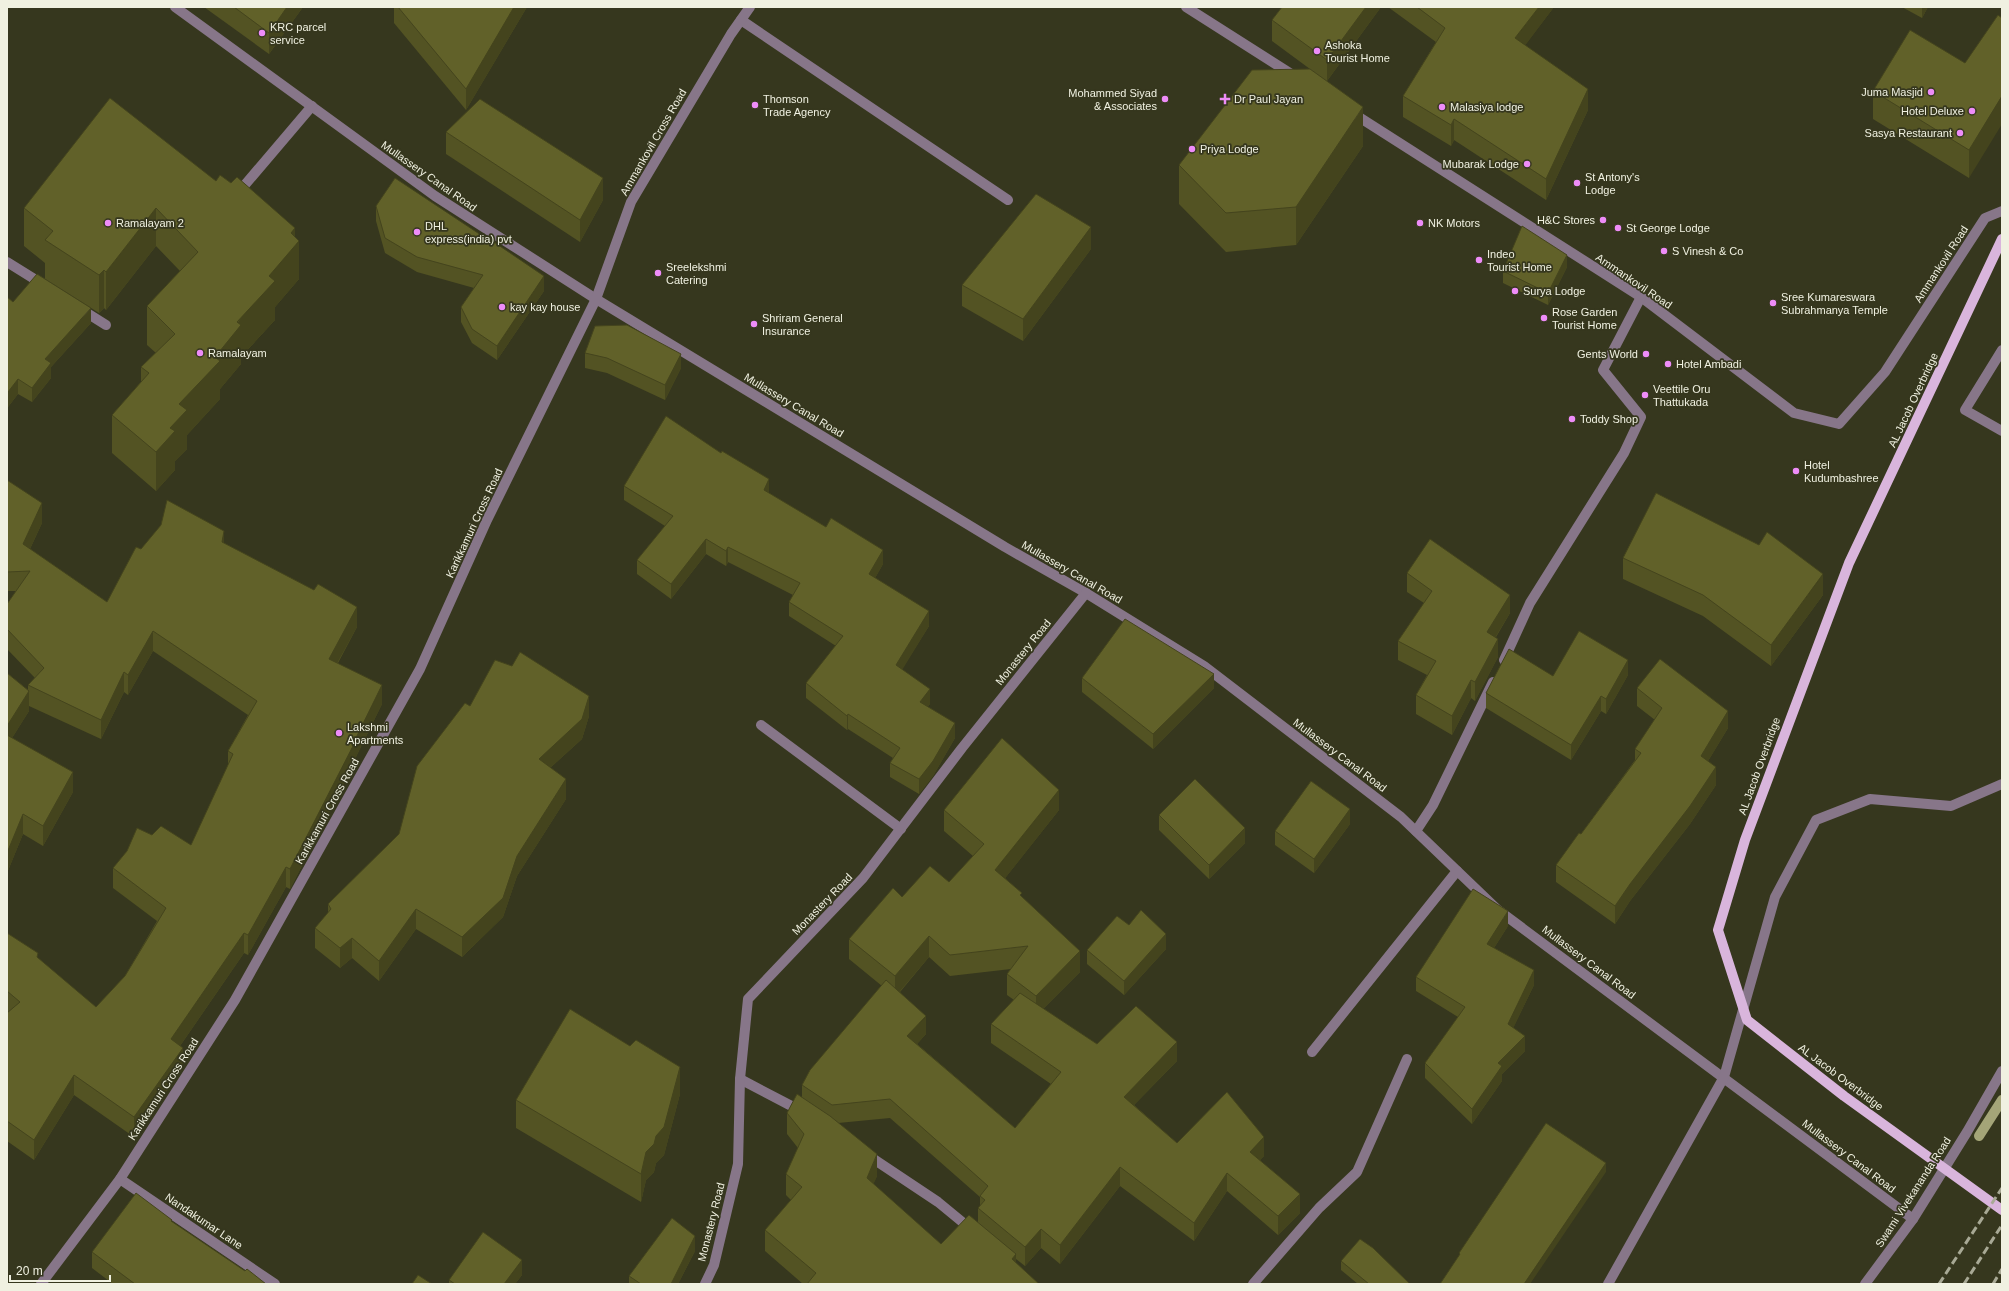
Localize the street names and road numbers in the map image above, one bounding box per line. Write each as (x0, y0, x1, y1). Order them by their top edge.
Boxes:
street label: Ammankovil Cross Road (618, 87, 688, 197)
street label: Mullassery Canal Road (379, 138, 479, 214)
street label: Ammankovil Road (1912, 223, 1970, 305)
street label: Ammankovil Road (1594, 251, 1674, 311)
street label: AL Jacob Overbridge (1886, 351, 1940, 449)
street label: Mullassery Canal Road (742, 371, 846, 439)
street label: Karikkamuri Cross Road (443, 466, 505, 580)
street label: Mullassery Canal Road (1020, 538, 1124, 606)
street label: Monastery Road (993, 617, 1053, 687)
street label: Mullassery Canal Road (1291, 716, 1389, 794)
street label: AL Jacob Overbridge (1736, 716, 1782, 816)
street label: Karikkamuri Cross Road (293, 756, 361, 866)
street label: Monastery Road (790, 871, 854, 937)
street label: Mullassery Canal Road (1540, 923, 1638, 1001)
street label: Karikkamuri Cross Road (126, 1036, 200, 1142)
street label: AL Jacob Overbridge (1796, 1041, 1886, 1113)
street label: Mullassery Canal Road (1800, 1117, 1898, 1195)
street label: Swami Vivekananda Road (1873, 1135, 1953, 1249)
street label: Monastery Road (695, 1181, 727, 1263)
street label: Nandakumar Lane (163, 1191, 245, 1251)

